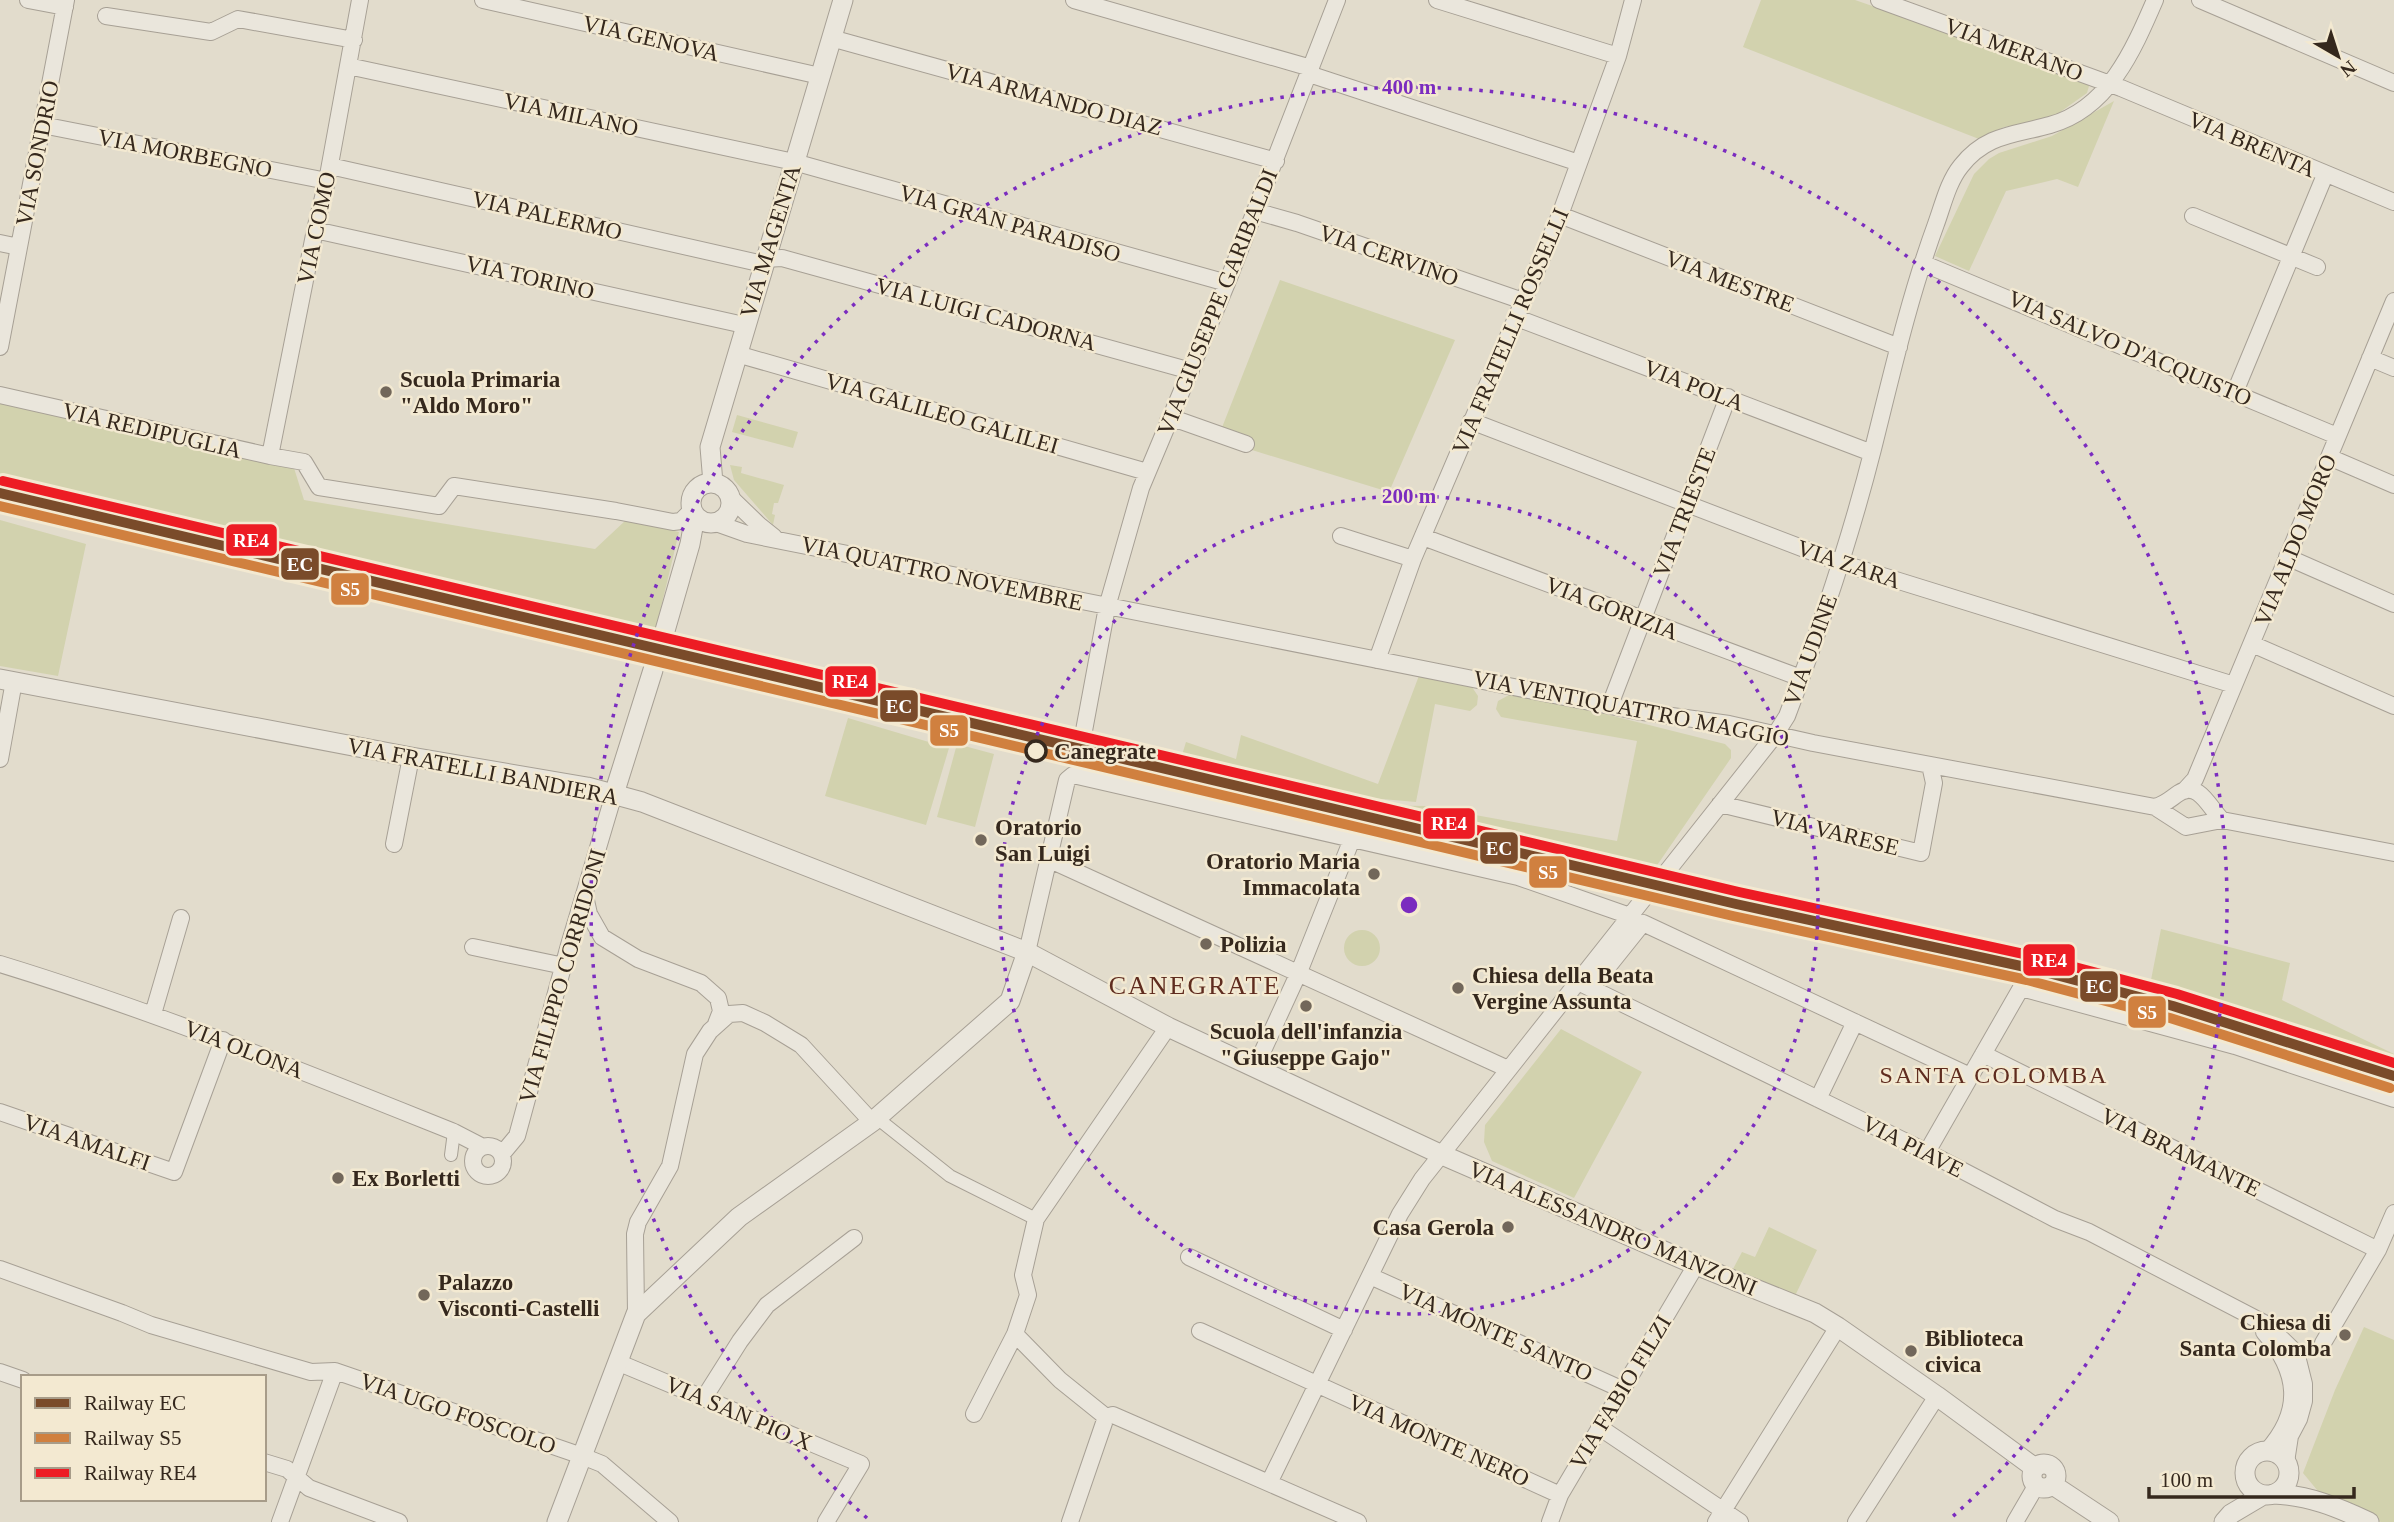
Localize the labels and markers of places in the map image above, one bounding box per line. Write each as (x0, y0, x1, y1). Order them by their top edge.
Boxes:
place label: Scuola Primaria "Aldo Moro" (400, 367, 561, 418)
marker: Scuola Primaria "Aldo Moro" (378, 384, 394, 400)
place label: Canegrate (1054, 739, 1156, 764)
marker: Canegrate (1025, 740, 1047, 762)
place label: Oratorio San Luigi (995, 815, 1091, 866)
marker: Oratorio San Luigi (973, 832, 989, 848)
place label: Oratorio Maria Immacolata (1206, 849, 1360, 900)
marker: Oratorio Maria Immacolata (1366, 866, 1382, 882)
centre of rings (1397, 893, 1421, 917)
place label: Polizia (1220, 932, 1287, 957)
marker: Polizia (1198, 936, 1214, 952)
place label: Chiesa della Beata Vergine Assunta (1472, 963, 1654, 1014)
marker: Chiesa della Beata Vergine Assunta (1450, 980, 1466, 996)
marker: Scuola dell'infanzia "Giuseppe Gajo" (1298, 998, 1314, 1014)
place label: Scuola dell'infanzia "Giuseppe Gajo" (1210, 1019, 1403, 1070)
place label: Ex Borletti (352, 1166, 461, 1191)
marker: Ex Borletti (330, 1170, 346, 1186)
place label: Casa Gerola (1372, 1215, 1494, 1240)
marker: Casa Gerola (1500, 1219, 1516, 1235)
place label: Palazzo Visconti-Castelli (438, 1270, 600, 1321)
marker: Palazzo Visconti-Castelli (416, 1287, 432, 1303)
place label: Chiesa di Santa Colomba (2180, 1310, 2332, 1361)
place label: Biblioteca civica (1925, 1326, 2024, 1377)
marker: Chiesa di Santa Colomba (2337, 1327, 2353, 1343)
marker: Biblioteca civica (1903, 1343, 1919, 1359)

